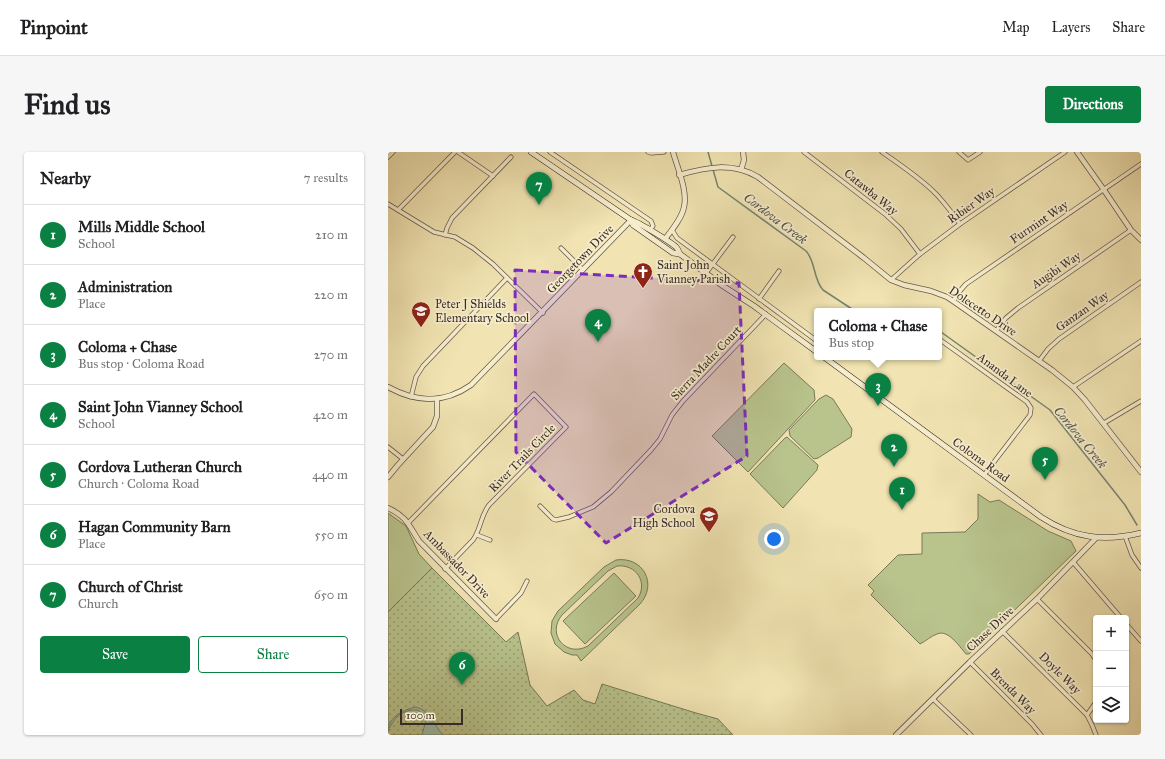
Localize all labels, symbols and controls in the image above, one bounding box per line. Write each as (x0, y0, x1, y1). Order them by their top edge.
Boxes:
text: Pinpoint (20, 16, 88, 39)
text: Map (1002, 19, 1030, 36)
text: Layers (1052, 19, 1090, 36)
text: Share (1112, 19, 1145, 36)
button: Directions (1045, 86, 1141, 123)
text: Find us (24, 87, 110, 122)
street label: Catawba Way (841, 166, 901, 218)
text: Nearby (40, 168, 91, 189)
text: 7 results (304, 170, 348, 186)
pin: 7 (526, 172, 552, 205)
street label: Ribier Way (945, 184, 998, 226)
water label: Cordova Creek (740, 190, 811, 248)
street label: Furmint Way (1007, 197, 1071, 246)
text: Mills Middle School (78, 218, 205, 236)
street label: Georgetown Drive (544, 222, 617, 297)
text: 1 (50, 227, 56, 243)
text: 210 m (315, 227, 348, 243)
text: School (78, 236, 115, 252)
street label: Augibi Way (1028, 248, 1084, 293)
place label: Saint John Vianney Parish (656, 258, 731, 286)
church icon: Saint John Vianney Parish (632, 261, 654, 289)
text: Administration (78, 278, 172, 296)
street label: Dolecetto Drive (946, 283, 1020, 339)
text: 2 (50, 287, 56, 303)
text: 220 m (314, 287, 348, 303)
street label: Ganzan Way (1053, 287, 1111, 334)
text: Place (78, 296, 105, 312)
place label: Peter J Shields Elementary School (435, 297, 530, 325)
school or university icon: Peter J Shields Elementary School (410, 300, 432, 328)
popup (814, 308, 942, 360)
pin: 4 (585, 309, 611, 342)
text: Coloma + Chase (829, 317, 927, 335)
street label: Sierra Madre Court (668, 322, 745, 403)
text: Bus stop (829, 335, 874, 351)
text: Coloma + Chase (78, 338, 177, 356)
text: 3 (50, 347, 56, 363)
text: 270 m (314, 347, 348, 363)
street label: Ananda Lane (974, 349, 1035, 400)
text: Bus stop · Coloma Road (78, 356, 204, 372)
pin: 3 (865, 373, 891, 406)
text: Saint John Vianney School (78, 398, 243, 416)
water label: Cordova Creek (1050, 403, 1110, 472)
text: 4 (49, 407, 57, 423)
text: 420 m (313, 407, 348, 423)
text: School (78, 416, 115, 432)
street label: River Trails Circle (486, 421, 558, 495)
pin: 2 (881, 434, 907, 467)
street label: Coloma Road (950, 435, 1012, 485)
pin: 5 (1032, 447, 1058, 480)
text: Cordova Lutheran Church (78, 458, 242, 476)
text: 5 (50, 467, 56, 483)
text: 440 m (312, 467, 348, 483)
text: Church · Coloma Road (78, 476, 199, 492)
pin: 1 (889, 477, 915, 510)
place label: Cordova High School (632, 502, 696, 531)
school or university icon: Cordova High School (698, 505, 720, 533)
text: Hagan Community Barn (78, 518, 231, 536)
street label: Ambassador Drive (420, 526, 493, 601)
text: 6 (50, 527, 56, 543)
text: 550 m (315, 527, 348, 543)
your location (764, 529, 784, 549)
text: Place (78, 536, 105, 552)
text: Church of Christ (78, 578, 183, 596)
text: 7 (50, 587, 56, 603)
text: 650 m (314, 587, 348, 603)
text: Church (78, 596, 118, 612)
street label: Chase Drive (963, 604, 1017, 654)
map controls (1093, 615, 1129, 723)
button: + (1093, 615, 1129, 651)
button: Save (40, 636, 190, 673)
button: Share (198, 636, 348, 673)
street label: Doyle Way (1036, 649, 1084, 697)
button: − (1093, 651, 1129, 687)
pin: 6 (449, 652, 475, 685)
street label: Brenda Way (987, 665, 1039, 717)
button: layers (1093, 687, 1129, 723)
scale bar (400, 707, 463, 726)
text: 100 m (406, 709, 435, 722)

